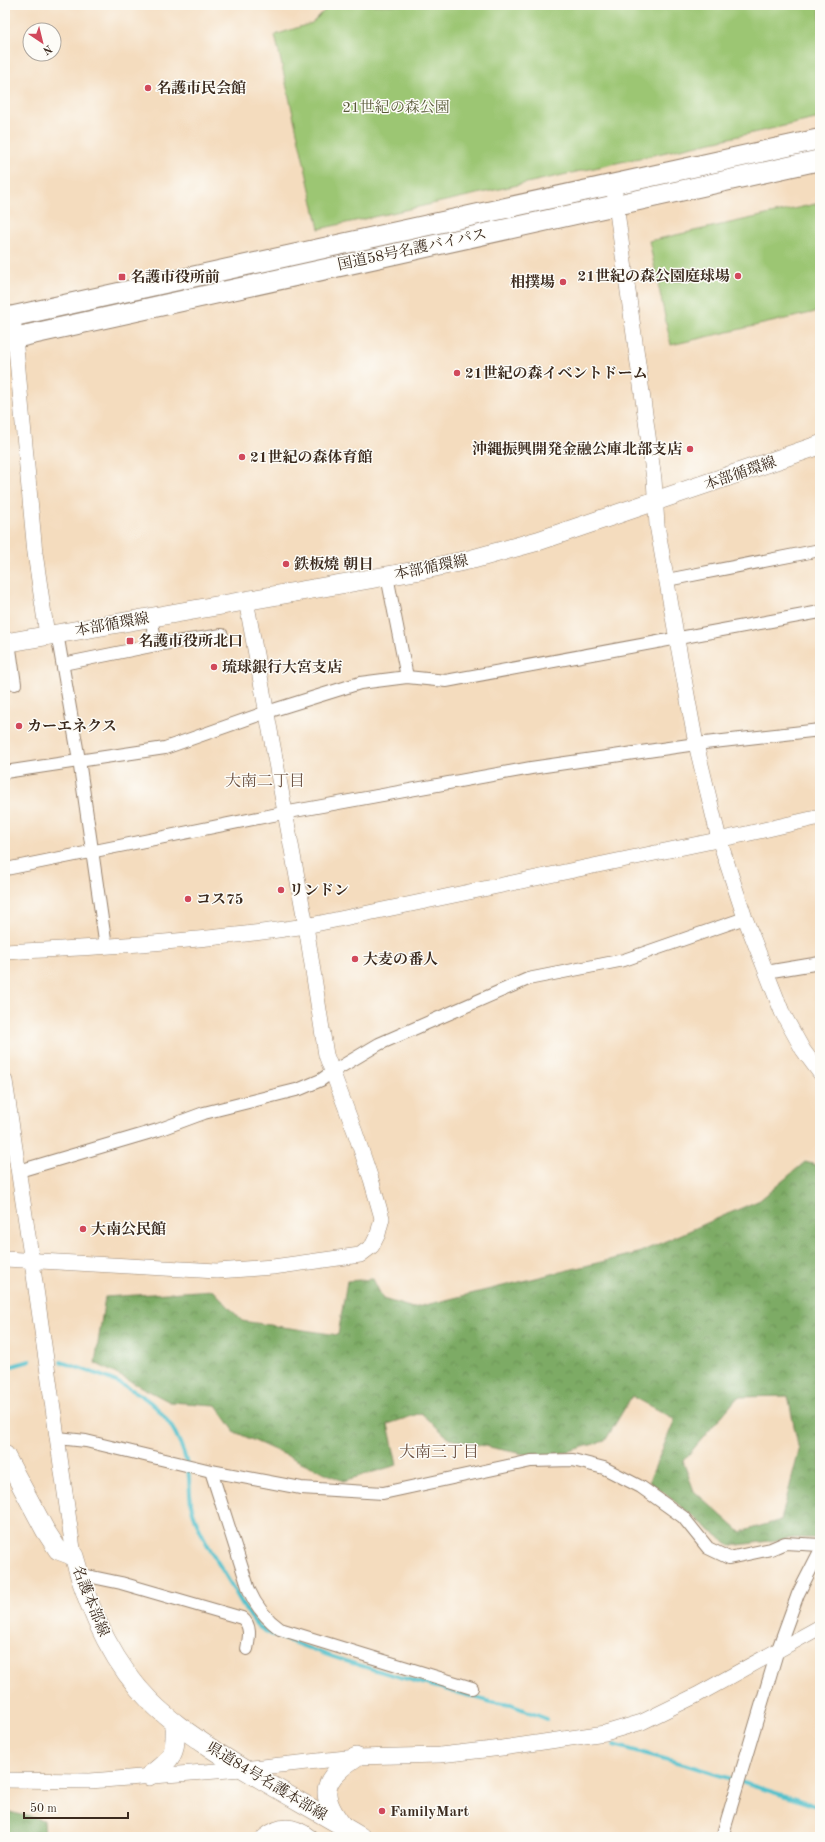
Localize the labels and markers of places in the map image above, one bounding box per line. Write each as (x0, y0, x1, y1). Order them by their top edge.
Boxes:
place label: 名護市民会館 (156, 80, 246, 97)
marker: 名護市民会館 (143, 83, 153, 93)
place label: 21世紀の森公園庭球場 (578, 268, 730, 285)
place label: 名護市役所前 (130, 269, 220, 286)
marker: 21世紀の森公園庭球場 (733, 271, 743, 281)
marker: 名護市役所前 (117, 272, 127, 282)
place label: 相撲場 (510, 274, 555, 291)
marker: 相撲場 (558, 277, 568, 287)
place label: 21世紀の森イベントドーム (465, 365, 647, 382)
marker: 21世紀の森イベントドーム (452, 368, 462, 378)
place label: 沖縄振興開発金融公庫北部支店 (472, 440, 682, 458)
marker: 沖縄振興開発金融公庫北部支店 (685, 444, 695, 454)
place label: 21世紀の森体育館 (250, 449, 372, 466)
marker: 21世紀の森体育館 (237, 452, 247, 462)
place label: 鉄板燒 朝日 (294, 556, 373, 573)
marker: 鉄板燒 朝日 (281, 559, 291, 569)
place label: 名護市役所北口 (138, 633, 243, 650)
marker: 名護市役所北口 (125, 636, 135, 646)
place label: 琉球銀行大宮支店 (222, 659, 342, 676)
marker: 琉球銀行大宮支店 (209, 662, 219, 672)
place label: カーエネクス (27, 717, 117, 735)
marker: カーエネクス (14, 721, 24, 731)
place label: リンドン (289, 883, 349, 899)
marker: リンドン (276, 885, 286, 895)
place label: コス75 (196, 893, 243, 908)
marker: コス75 (183, 894, 193, 904)
place label: 大麦の番人 (363, 951, 438, 968)
marker: 大麦の番人 (350, 954, 360, 964)
place label: 大南公民館 (91, 1221, 166, 1238)
marker: 大南公民館 (78, 1224, 88, 1234)
place label: FamilyMart (390, 1805, 470, 1820)
marker: FamilyMart (377, 1806, 387, 1816)

